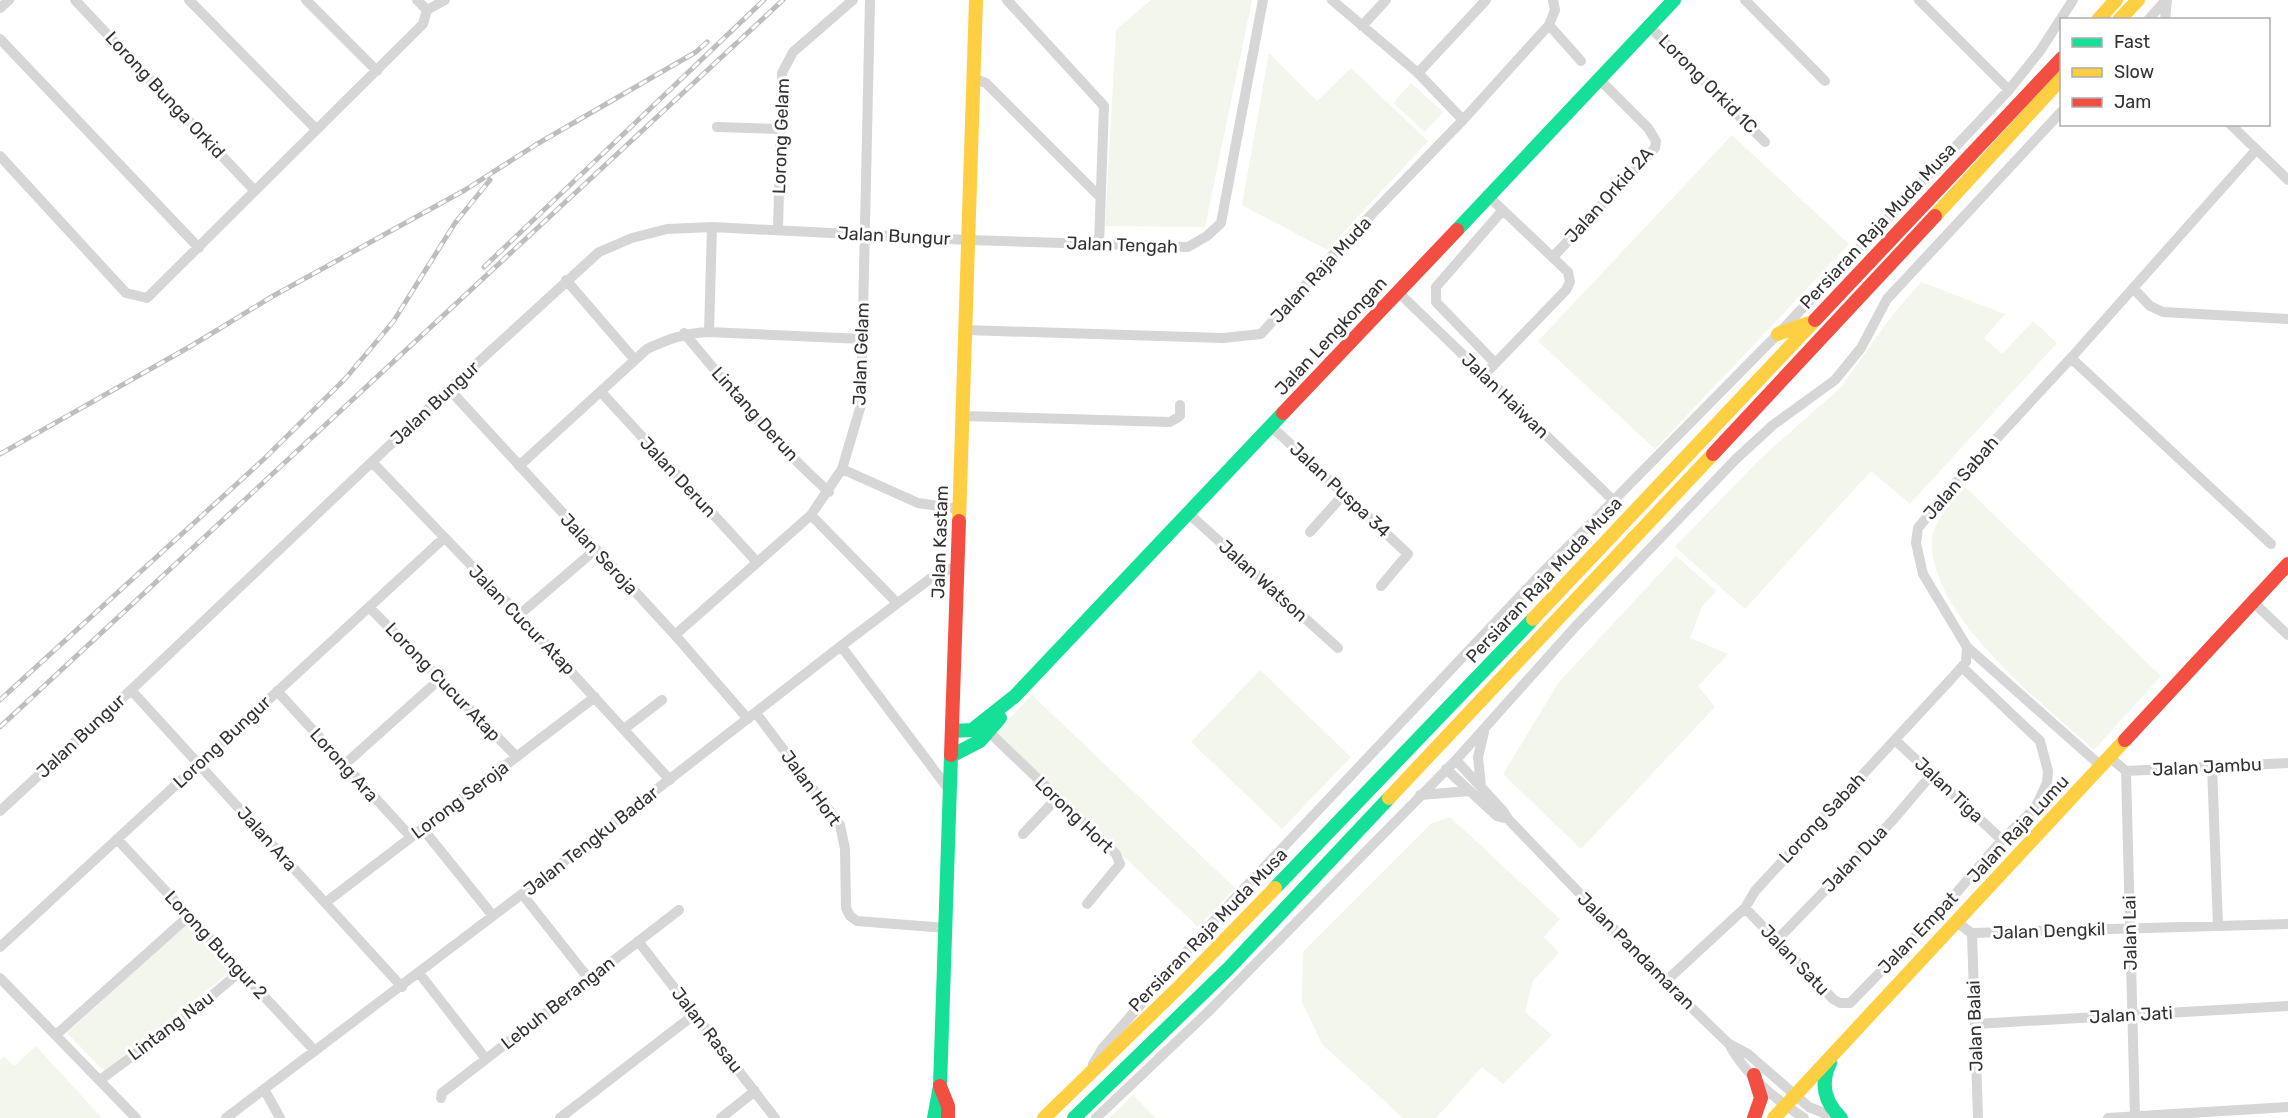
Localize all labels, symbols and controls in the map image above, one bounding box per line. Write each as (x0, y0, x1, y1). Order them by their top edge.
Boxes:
legend (2060, 18, 2270, 126)
street label: Lorong Bunga Orkid (100, 27, 230, 163)
street label: Lorong Orkid 1C (1654, 30, 1762, 138)
text: Fast (2114, 31, 2150, 53)
text: Slow (2114, 61, 2154, 83)
street label: Lorong Gelam (768, 78, 794, 194)
text: Jam (2114, 91, 2151, 113)
street label: Persiaran Raja Muda Musa (1795, 138, 1961, 314)
street label: Jalan Orkid 2A (1560, 143, 1658, 247)
street label: Jalan Raja Muda (1266, 212, 1376, 328)
street label: Jalan Bungur (837, 222, 951, 250)
street label: Jalan Tengah (1066, 232, 1178, 258)
street label: Jalan Lengkongan (1270, 272, 1392, 400)
street label: Jalan Gelam (848, 302, 874, 406)
street label: Jalan Haiwan (1457, 349, 1553, 443)
street label: Jalan Bungur (386, 356, 484, 450)
street label: Lintang Derun (707, 362, 803, 466)
street label: Jalan Derun (635, 432, 721, 522)
street label: Jalan Sabah (1919, 432, 2003, 524)
street label: Jalan Puspa 34 (1285, 438, 1395, 542)
street label: Jalan Kastam (927, 485, 953, 599)
street label: Persiaran Raja Muda Musa (1461, 492, 1627, 668)
street label: Jalan Seroja (556, 509, 642, 599)
street label: Jalan Watson (1214, 535, 1312, 627)
street label: Jalan Cucur Atap (464, 561, 580, 679)
street label: Lorong Cucur Atap (381, 618, 505, 746)
street label: Jalan Bungur (32, 689, 130, 783)
street label: Lorong Bungur (169, 691, 276, 793)
street label: Lorong Ara (305, 724, 383, 806)
street label: Jalan Hort (776, 746, 846, 830)
street label: Jalan Tiga (1910, 753, 1988, 827)
street label: Jalan Jambu (2152, 753, 2262, 781)
street label: Lorong Seroja (407, 756, 513, 844)
street label: Lorong Sabah (1774, 768, 1870, 868)
street label: Jalan Raja Lumu (1962, 771, 2074, 887)
street label: Lorong Hort (1030, 772, 1118, 858)
street label: Jalan Tengku Badar (519, 781, 663, 900)
street label: Jalan Ara (232, 802, 302, 876)
street label: Jalan Dua (1818, 821, 1892, 897)
street label: Persiaran Raja Muda Musa (1124, 844, 1292, 1016)
street label: Lorong Bungur 2 (160, 886, 272, 1004)
street label: Jalan Empat (1873, 887, 1963, 979)
street label: Jalan Pandamaran (1573, 888, 1699, 1014)
street label: Jalan Lai (2118, 895, 2142, 971)
street label: Jalan Dengkil (1992, 918, 2106, 944)
street label: Jalan Satu (1756, 920, 1834, 1000)
street label: Lebuh Berangan (497, 952, 619, 1054)
street label: Jalan Balai (1962, 980, 1988, 1072)
street label: Jalan Rasau (667, 983, 747, 1077)
street label: Lintang Nau (124, 987, 218, 1065)
street label: Jalan Jati (2089, 1002, 2173, 1028)

